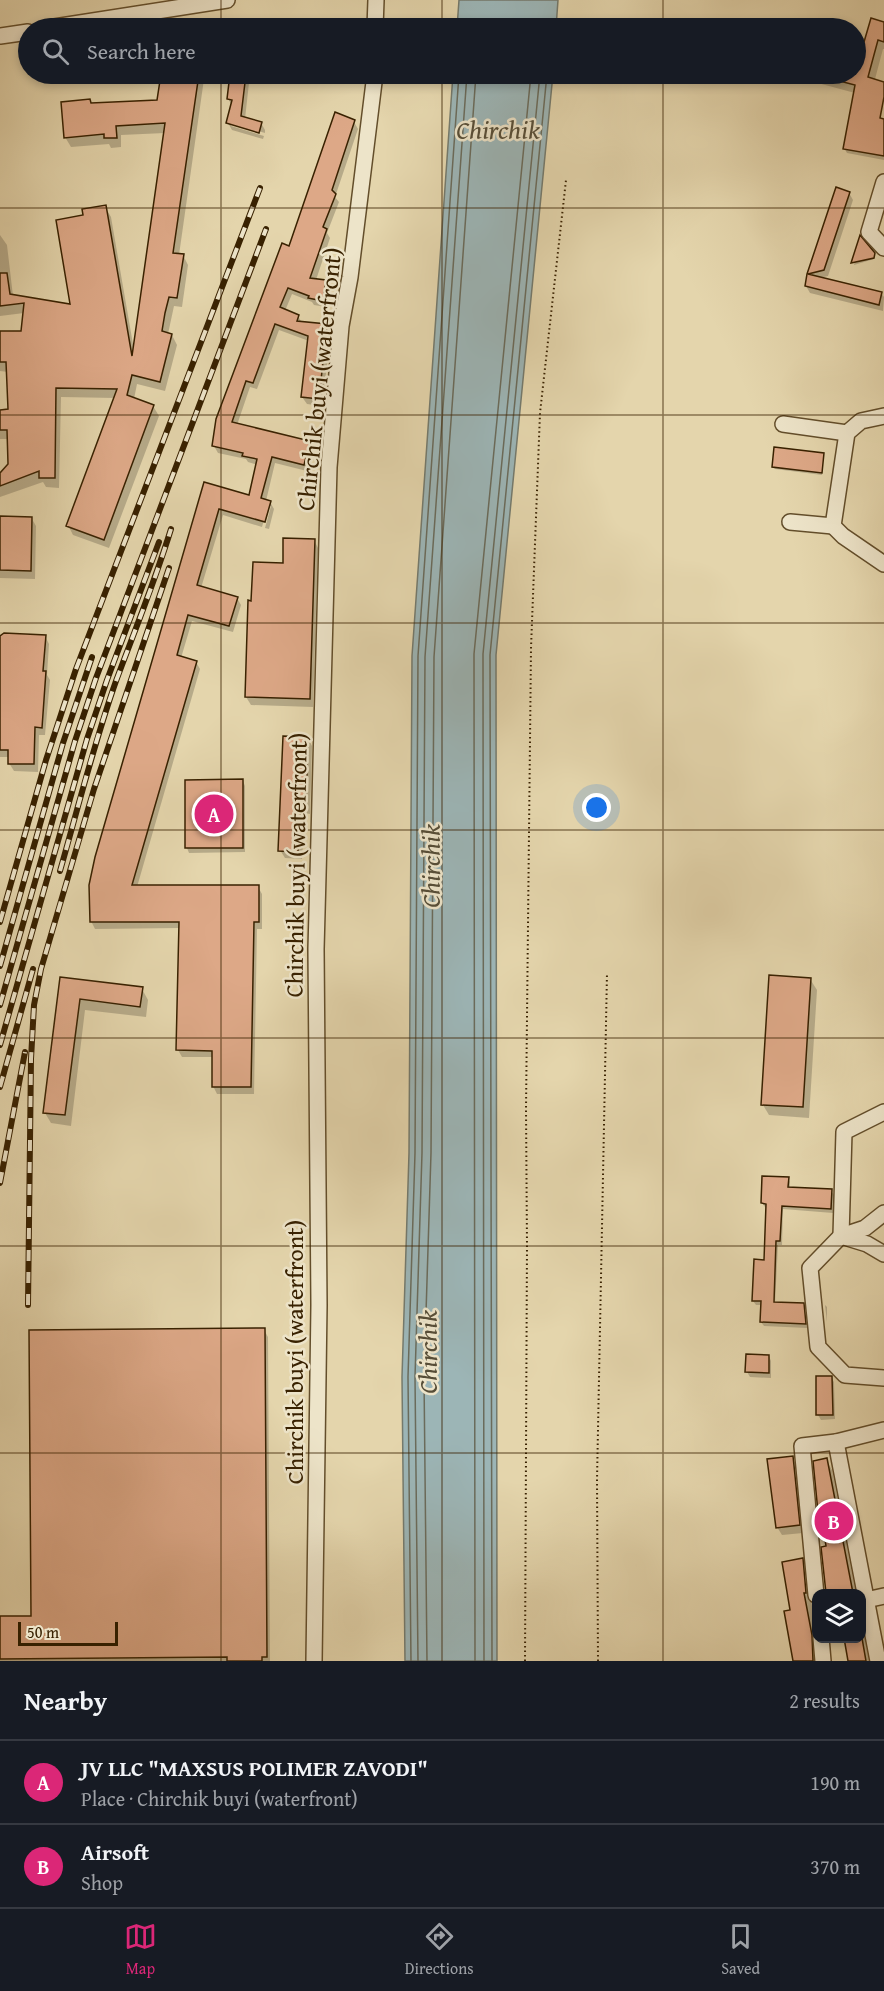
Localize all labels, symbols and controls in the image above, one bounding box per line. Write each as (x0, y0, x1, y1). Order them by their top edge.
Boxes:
search box (18, 18, 866, 84)
icon: search (39, 35, 72, 68)
text: Search here (87, 35, 196, 67)
water label: Chirchik (456, 110, 540, 149)
street label: Chirchik buyi (waterfront) (288, 246, 350, 512)
street label: Chirchik buyi (waterfront) (276, 732, 316, 998)
pin: A (194, 792, 234, 836)
your location (582, 793, 611, 822)
water label: Chirchik (411, 824, 450, 908)
street label: Chirchik buyi (waterfront) (277, 1220, 312, 1484)
water label: Chirchik (408, 1310, 447, 1394)
pin: B (814, 1498, 854, 1544)
map controls (812, 1589, 866, 1643)
button: layers (812, 1589, 866, 1643)
scale bar (18, 1619, 118, 1646)
text: 50 m (27, 1620, 59, 1644)
text: Nearby (24, 1681, 107, 1720)
text: 2 results (789, 1686, 860, 1715)
text: JV LLC "MAXSUS POLIMER ZAVODI" (81, 1752, 428, 1784)
text: A (37, 1768, 50, 1797)
text: 190 m (810, 1768, 860, 1797)
text: Place · Chirchik buyi (waterfront) (81, 1784, 358, 1813)
text: Airsoft (81, 1836, 149, 1868)
text: B (37, 1852, 50, 1881)
text: 370 m (810, 1852, 860, 1881)
text: Shop (81, 1868, 123, 1897)
tab: Map (124, 1920, 157, 1980)
tab: Directions (405, 1920, 474, 1980)
tab: Saved (721, 1920, 760, 1980)

